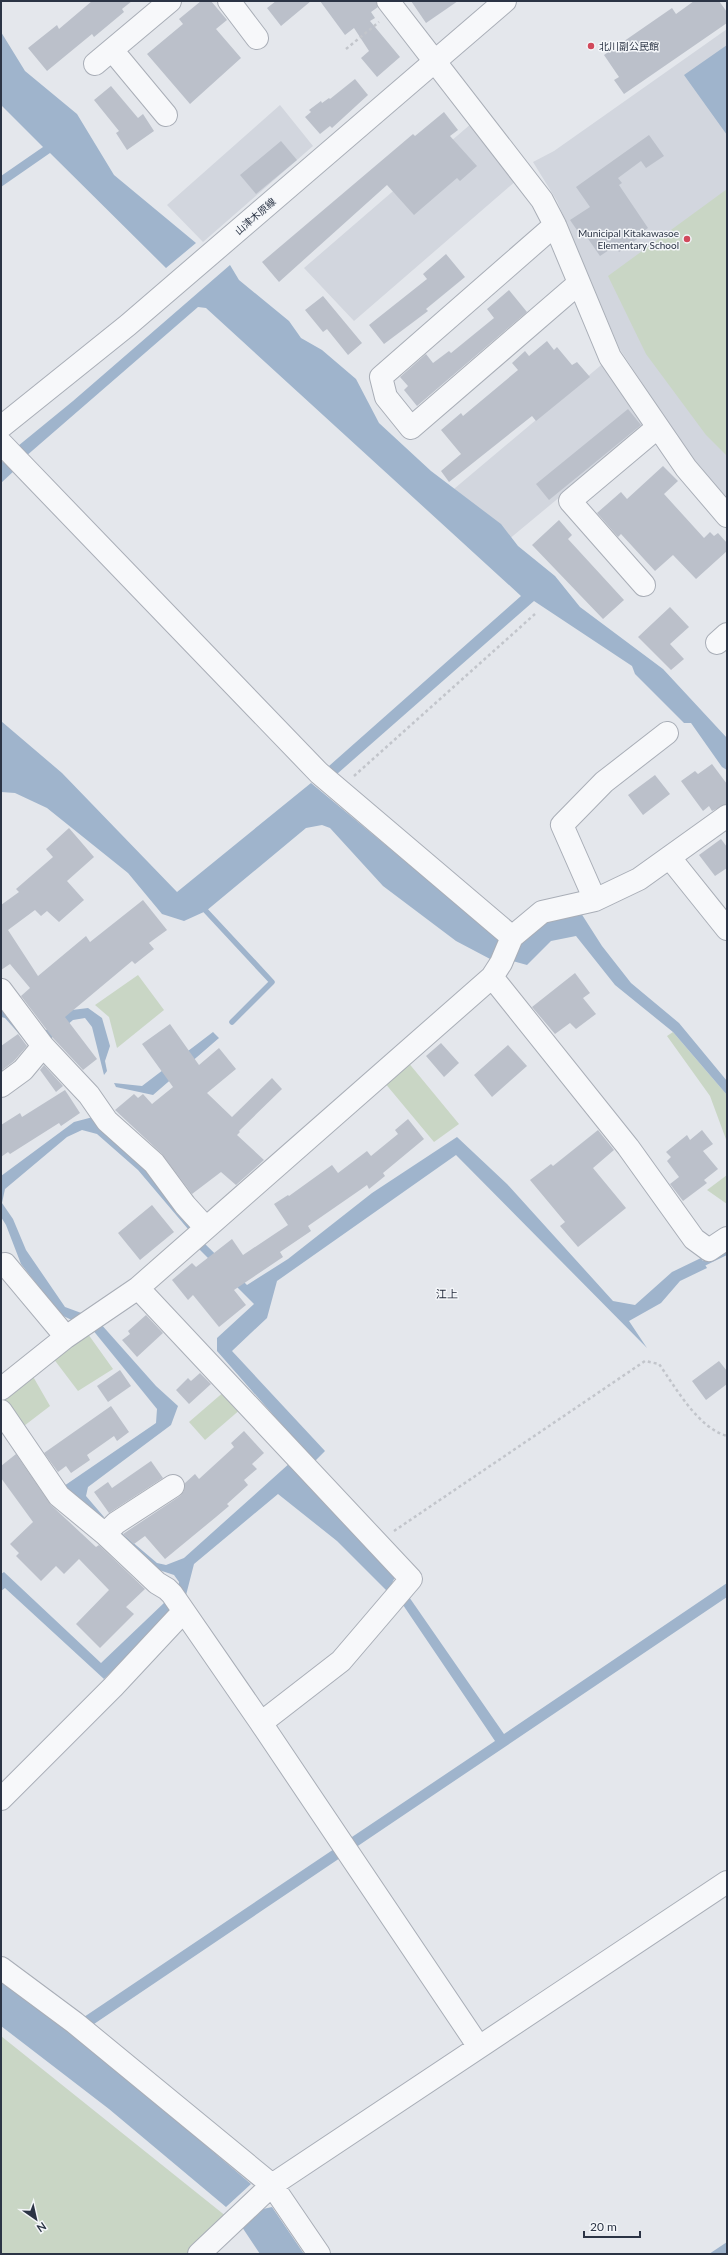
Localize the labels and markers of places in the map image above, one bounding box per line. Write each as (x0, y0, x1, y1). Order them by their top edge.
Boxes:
place label: 北川副公民館 (599, 40, 659, 52)
marker: 北川副公民館 (586, 41, 596, 51)
place label: Municipal Kitakawasoe Elementary School (578, 227, 679, 251)
marker: Municipal Kitakawasoe Elementary School (682, 234, 692, 244)

